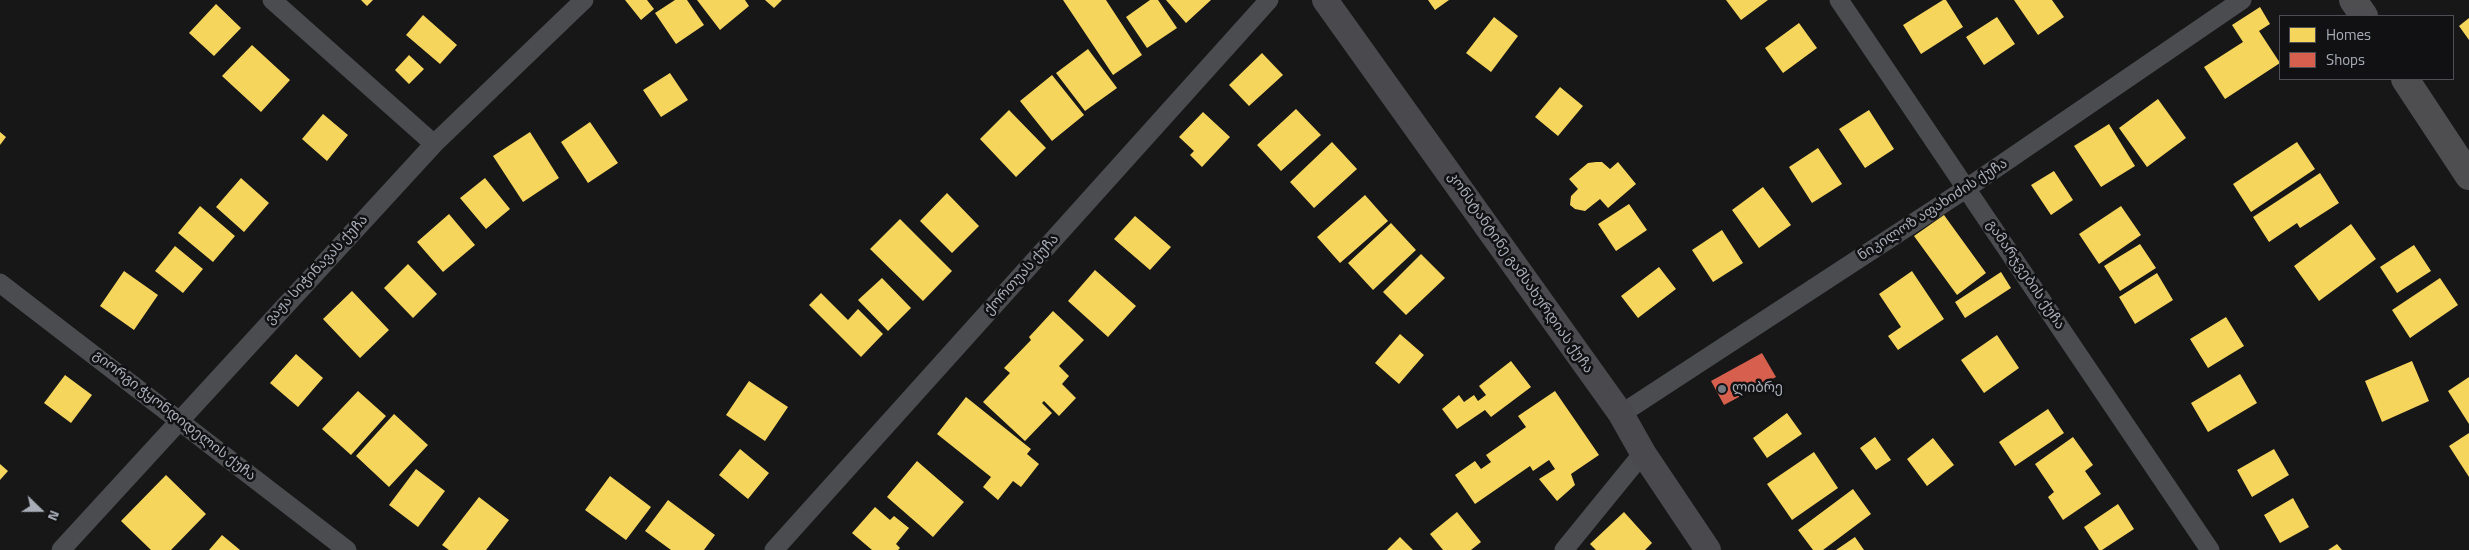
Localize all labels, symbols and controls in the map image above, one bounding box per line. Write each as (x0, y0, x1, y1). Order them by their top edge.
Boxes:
legend (2279, 15, 2454, 80)
text: Homes (2326, 23, 2371, 46)
text: Shops (2326, 48, 2365, 71)
street label: ნიკილოზ აფახიძის ქუჩა (1855, 155, 2011, 265)
street label: კონსტანტინე გამსახურდიას ქუჩა (1444, 169, 1596, 377)
street label: ვაჟა სიჭინავას ქუჩა (262, 212, 372, 328)
street label: გამარჯვების ქუჩა (1982, 217, 2068, 333)
street label: ქორთუას ქუჩა (981, 231, 1063, 319)
street label: გიორგი ჭყონდიდელის ქუჩა (89, 347, 259, 485)
place label: ლიბრე (1732, 381, 1783, 397)
marker: ლიბრე (1716, 383, 1728, 395)
north arrow (15, 485, 65, 535)
text: N (43, 507, 66, 524)

